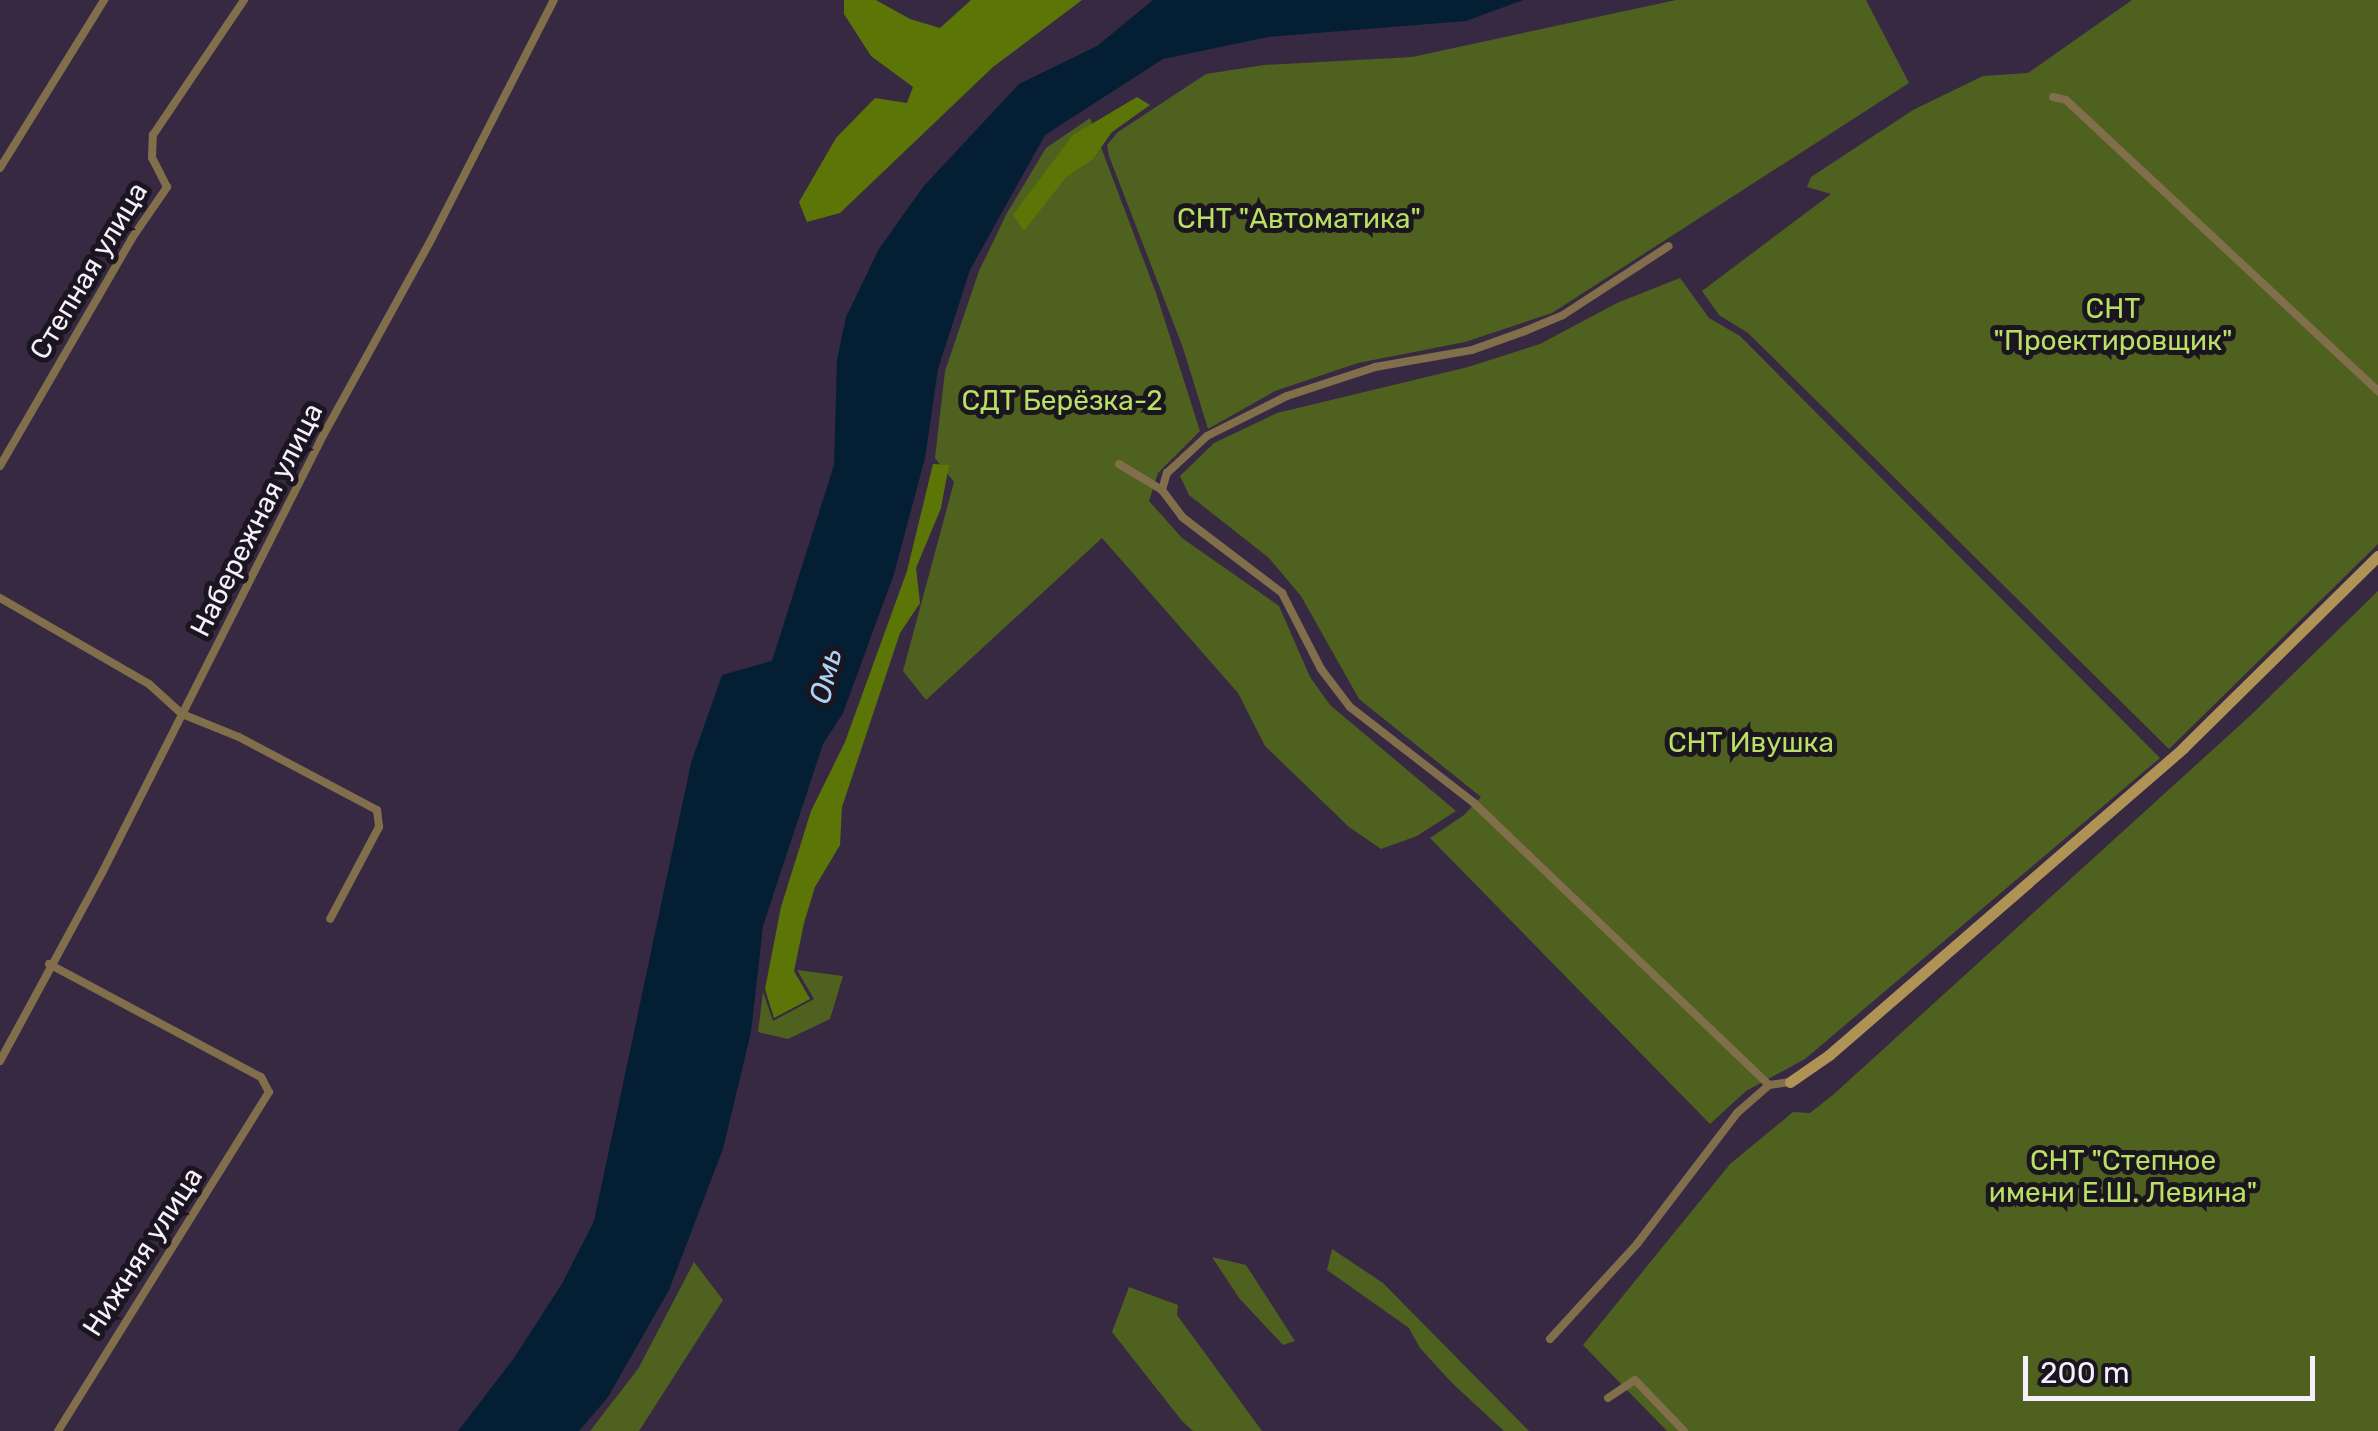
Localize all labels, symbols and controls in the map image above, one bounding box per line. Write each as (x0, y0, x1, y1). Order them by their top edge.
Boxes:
street label: Степная улица (23, 176, 155, 366)
park label: СНТ "Автоматика" (1177, 202, 1421, 236)
park label: СНТ "Проектировщик" (1993, 292, 2233, 358)
park label: СДТ Берёзка-2 (961, 384, 1163, 418)
street label: Набережная улица (184, 398, 330, 642)
water label: Омь (802, 645, 850, 707)
park label: СНТ Ивушка (1668, 726, 1834, 760)
park label: СНТ "Степное имени Е.Ш. Левина" (1989, 1144, 2257, 1210)
street label: Нижняя улица (76, 1161, 210, 1343)
scale bar (2028, 1336, 2320, 1398)
text: 200 m (2040, 1355, 2130, 1391)

